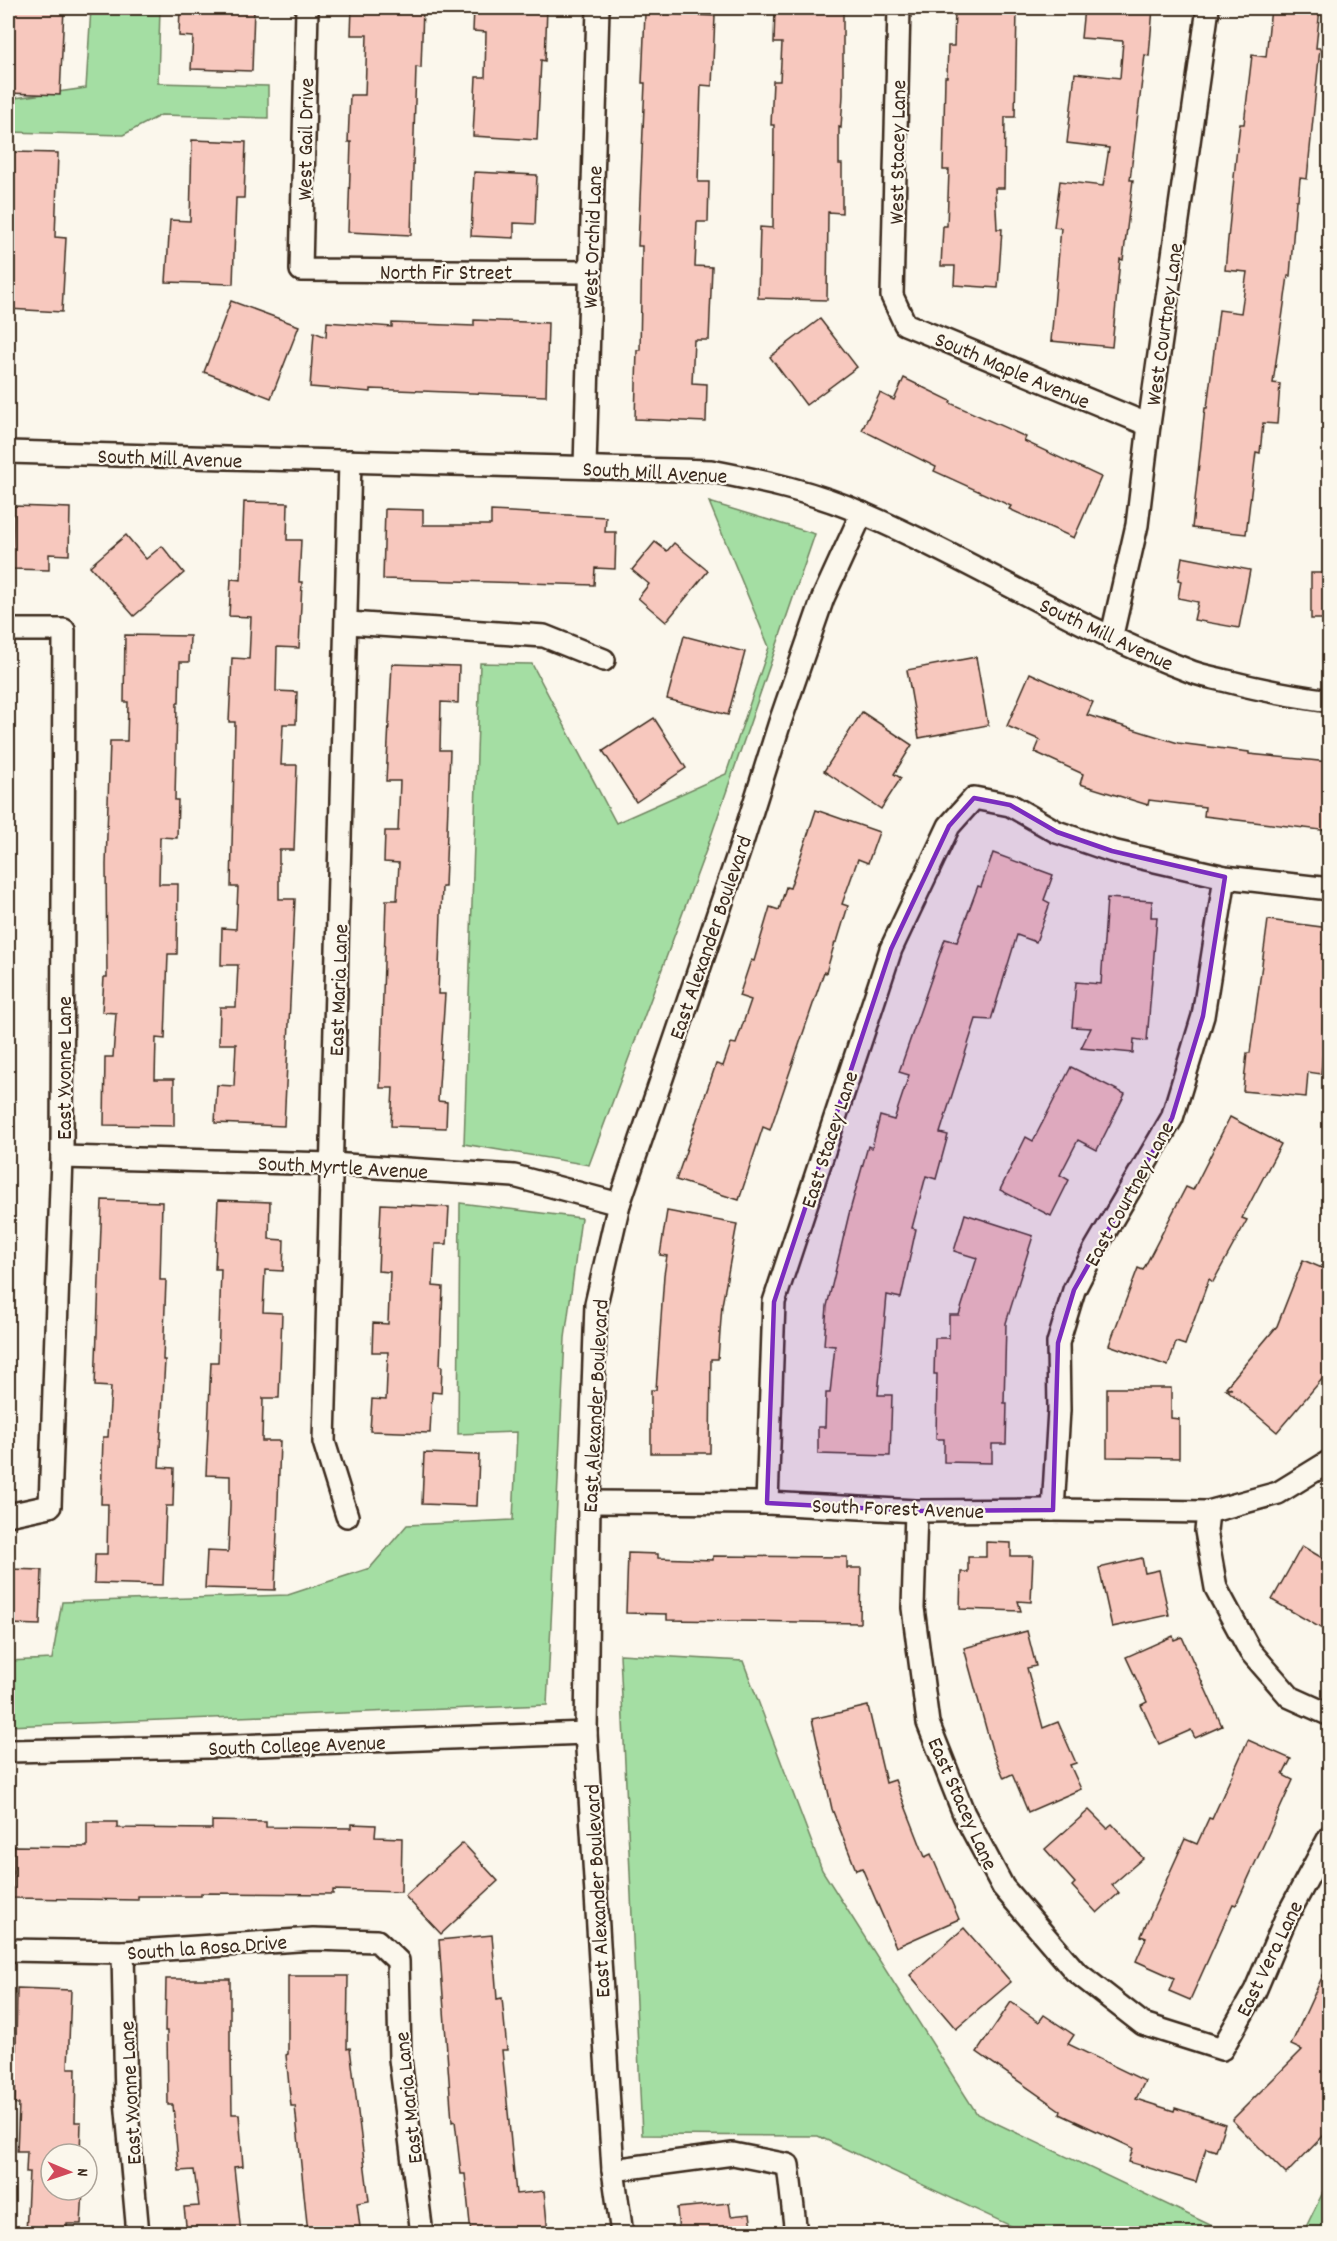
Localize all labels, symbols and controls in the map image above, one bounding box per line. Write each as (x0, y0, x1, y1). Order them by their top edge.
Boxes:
street label: West Gail Drive (291, 77, 324, 201)
street label: West Stacey Lane (883, 80, 916, 225)
street label: West Orchid Lane (577, 165, 612, 309)
street label: West Courtney Lane (1140, 241, 1193, 408)
street label: North Fir Street (380, 259, 512, 290)
street label: South Maple Avenue (929, 326, 1094, 419)
street label: South Mill Avenue (97, 442, 243, 479)
street label: South Mill Avenue (582, 455, 728, 494)
street label: South Mill Avenue (1033, 592, 1178, 681)
street label: East Alexander Boulevard (663, 832, 762, 1044)
street label: East Maria Lane (323, 923, 358, 1057)
street label: East Yvonne Lane (51, 996, 82, 1140)
street label: East Stacey Lane (795, 1068, 868, 1213)
street label: East Courtney Lane (1078, 1116, 1184, 1273)
street label: South Myrtle Avenue (257, 1150, 429, 1189)
street label: East Alexander Boulevard (576, 1298, 619, 1514)
street label: South Forest Avenue (811, 1492, 984, 1529)
street label: South College Avenue (208, 1729, 386, 1766)
street label: East Stacey Lane (918, 1733, 1004, 1876)
street label: East Alexander Boulevard (578, 1783, 621, 1999)
street label: East Vera Lane (1230, 1896, 1313, 2023)
street label: South la Rosa Drive (126, 1928, 288, 1971)
street label: East Yvonne Lane (113, 2020, 152, 2166)
street label: East Maria Lane (388, 2030, 433, 2165)
north arrow (39, 2142, 99, 2202)
text: N (70, 2168, 93, 2177)

